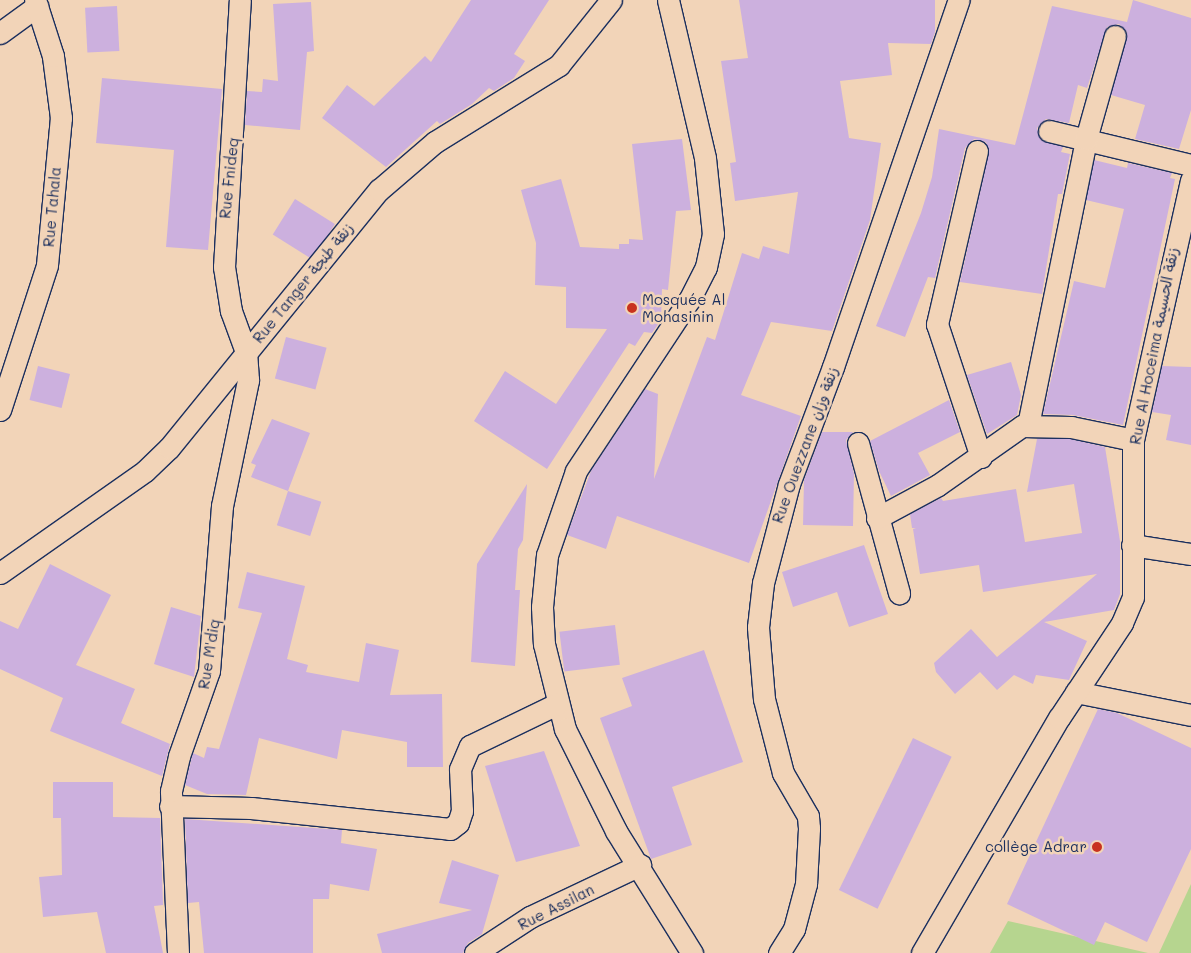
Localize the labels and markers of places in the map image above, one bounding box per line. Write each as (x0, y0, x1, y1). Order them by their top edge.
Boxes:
place label: Mosquée Al Mohasinin (642, 290, 725, 325)
marker: Mosquée Al Mohasinin (626, 302, 638, 314)
place label: collège Adrar (985, 838, 1087, 856)
marker: collège Adrar (1091, 841, 1103, 853)

